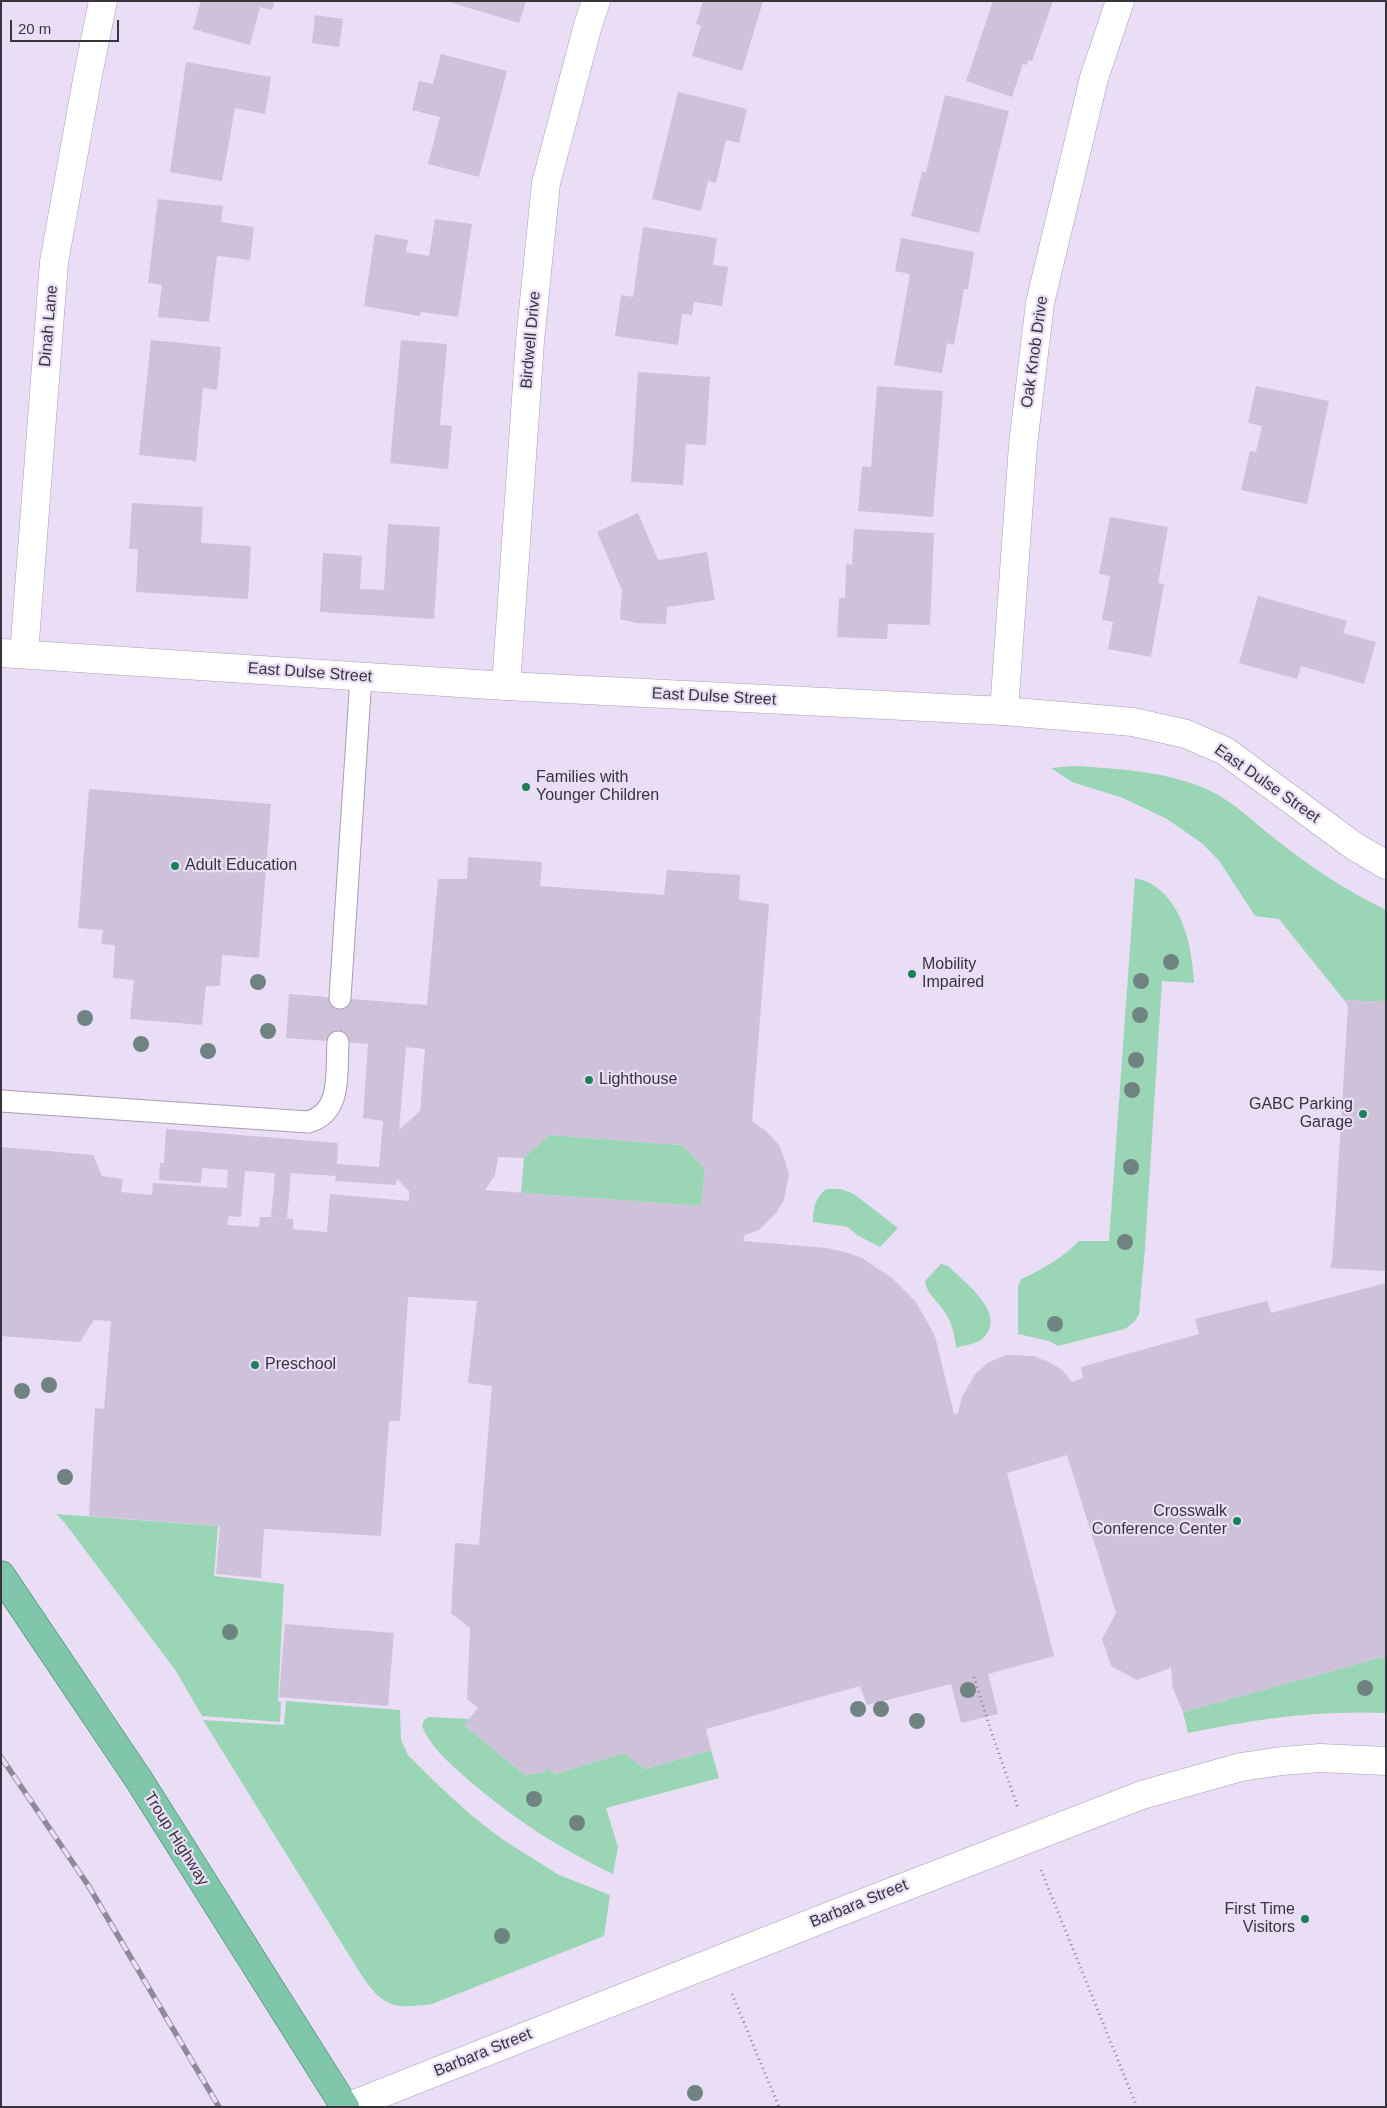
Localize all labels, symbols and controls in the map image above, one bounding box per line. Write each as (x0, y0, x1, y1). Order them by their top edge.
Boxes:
scale bar (12, 10, 121, 42)
text: 20 m (18, 20, 51, 37)
street label: Dinah Lane (36, 284, 62, 368)
street label: Birdwell Drive (517, 290, 545, 390)
street label: Oak Knob Drive (1018, 295, 1052, 409)
street label: East Dulse Street (247, 659, 373, 687)
street label: East Dulse Street (651, 684, 777, 710)
street label: East Dulse Street (1211, 740, 1323, 828)
place label: Families with Younger Children (536, 768, 659, 806)
marker: Families with Younger Children (520, 781, 532, 793)
place label: Adult Education (185, 856, 297, 876)
marker: Adult Education (169, 860, 181, 872)
place label: Mobility Impaired (922, 955, 984, 993)
marker: Mobility Impaired (906, 968, 918, 980)
place label: Lighthouse (599, 1070, 677, 1090)
marker: Lighthouse (583, 1074, 595, 1086)
place label: GABC Parking Garage (1249, 1095, 1353, 1133)
marker: GABC Parking Garage (1357, 1108, 1369, 1120)
place label: Preschool (265, 1355, 336, 1375)
marker: Preschool (249, 1359, 261, 1371)
place label: Crosswalk Conference Center (1092, 1502, 1227, 1540)
marker: Crosswalk Conference Center (1231, 1515, 1243, 1527)
street label: Troup Highway (140, 1789, 212, 1889)
street label: Barbara Street (807, 1876, 911, 1932)
place label: First Time Visitors (1224, 1900, 1295, 1938)
marker: First Time Visitors (1299, 1913, 1311, 1925)
street label: Barbara Street (431, 2025, 535, 2081)

